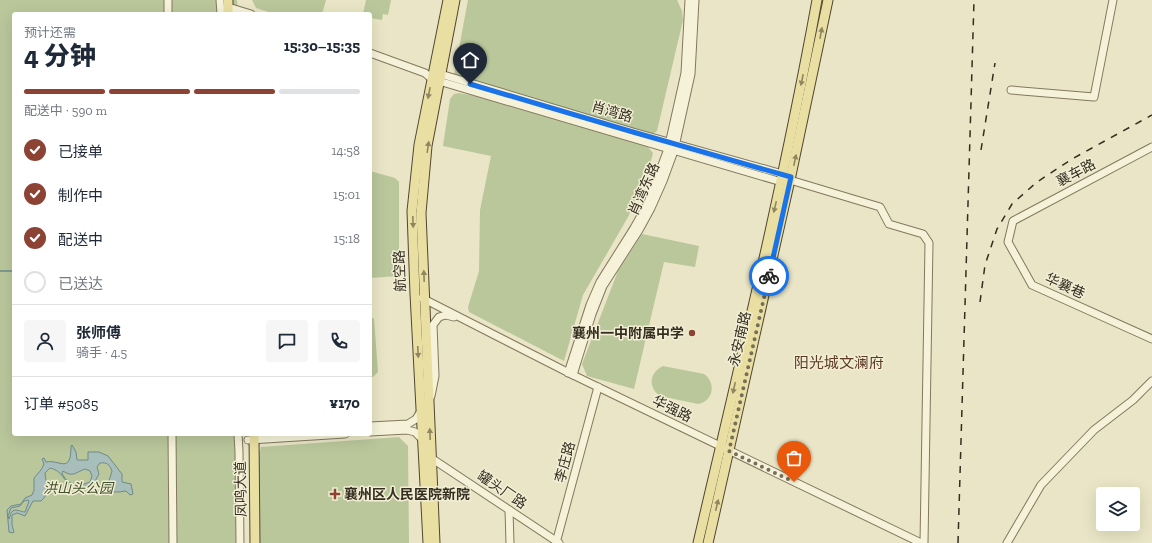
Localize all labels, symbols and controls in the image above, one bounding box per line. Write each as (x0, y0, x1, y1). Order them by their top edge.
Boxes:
text: 预计还需 (24, 25, 76, 40)
one-way arrow (819, 26, 825, 39)
text: 15:30–15:35 (284, 37, 360, 55)
text: 4 分钟 (24, 40, 96, 72)
pin (453, 43, 487, 84)
icon: home (459, 49, 481, 71)
one-way arrow (798, 73, 804, 86)
one-way arrow (426, 87, 432, 99)
street label: 肖湾路 (589, 98, 635, 126)
text: 配送中 · 590 m (24, 103, 107, 118)
icon: check (24, 139, 46, 161)
one-way arrow (425, 141, 431, 153)
text: 已接单 (58, 143, 103, 161)
text: 14:58 (331, 143, 360, 158)
one-way arrow (792, 154, 798, 166)
street label: 襄车路 (1053, 156, 1099, 190)
street label: 肖湾东路 (625, 160, 663, 218)
icon: check (24, 183, 46, 205)
text: 制作中 (58, 187, 103, 205)
text: 15:01 (333, 187, 360, 202)
one-way arrow (771, 200, 777, 213)
one-way arrow (409, 216, 416, 228)
icon: check (24, 227, 46, 249)
text: 配送中 (58, 231, 103, 249)
text: 15:18 (333, 231, 360, 246)
street label: 航空路 (391, 250, 409, 292)
courier (749, 256, 789, 296)
icon: bike (758, 265, 780, 287)
one-way arrow (421, 269, 427, 282)
street label: 华襄巷 (1042, 270, 1088, 302)
text: 已送达 (58, 275, 103, 293)
street label: 永安南路 (725, 310, 755, 368)
button: person (24, 320, 66, 362)
button: chat (266, 320, 308, 362)
button: phone (318, 320, 360, 362)
text: 张师傅 (76, 324, 121, 342)
place label: 襄州一中附属中学 (572, 325, 684, 342)
marker: 襄州一中附属中学 (687, 328, 697, 338)
text: 骑手 · 4.5 (76, 345, 127, 360)
one-way arrow (415, 346, 422, 358)
district label: 阳光城文澜府 (794, 354, 884, 372)
one-way arrow (730, 382, 736, 394)
street label: 华强路 (649, 392, 695, 426)
text: ¥170 (329, 394, 360, 412)
text: 订单 #5085 (24, 395, 98, 413)
one-way arrow (427, 428, 434, 440)
street label: 李庄路 (551, 440, 579, 484)
pin (777, 441, 811, 482)
icon: bag (783, 447, 805, 469)
street label: 凤鸣大道 (232, 461, 250, 517)
street label: 罐头厂路 (474, 467, 530, 513)
park label: 洪山头公园 (43, 480, 115, 497)
place label: 襄州区人民医院新院 (344, 486, 470, 503)
map controls (1096, 487, 1140, 531)
button: layers (1096, 487, 1140, 531)
marker: 襄州区人民医院新院 (329, 488, 341, 500)
one-way arrow (714, 499, 720, 511)

